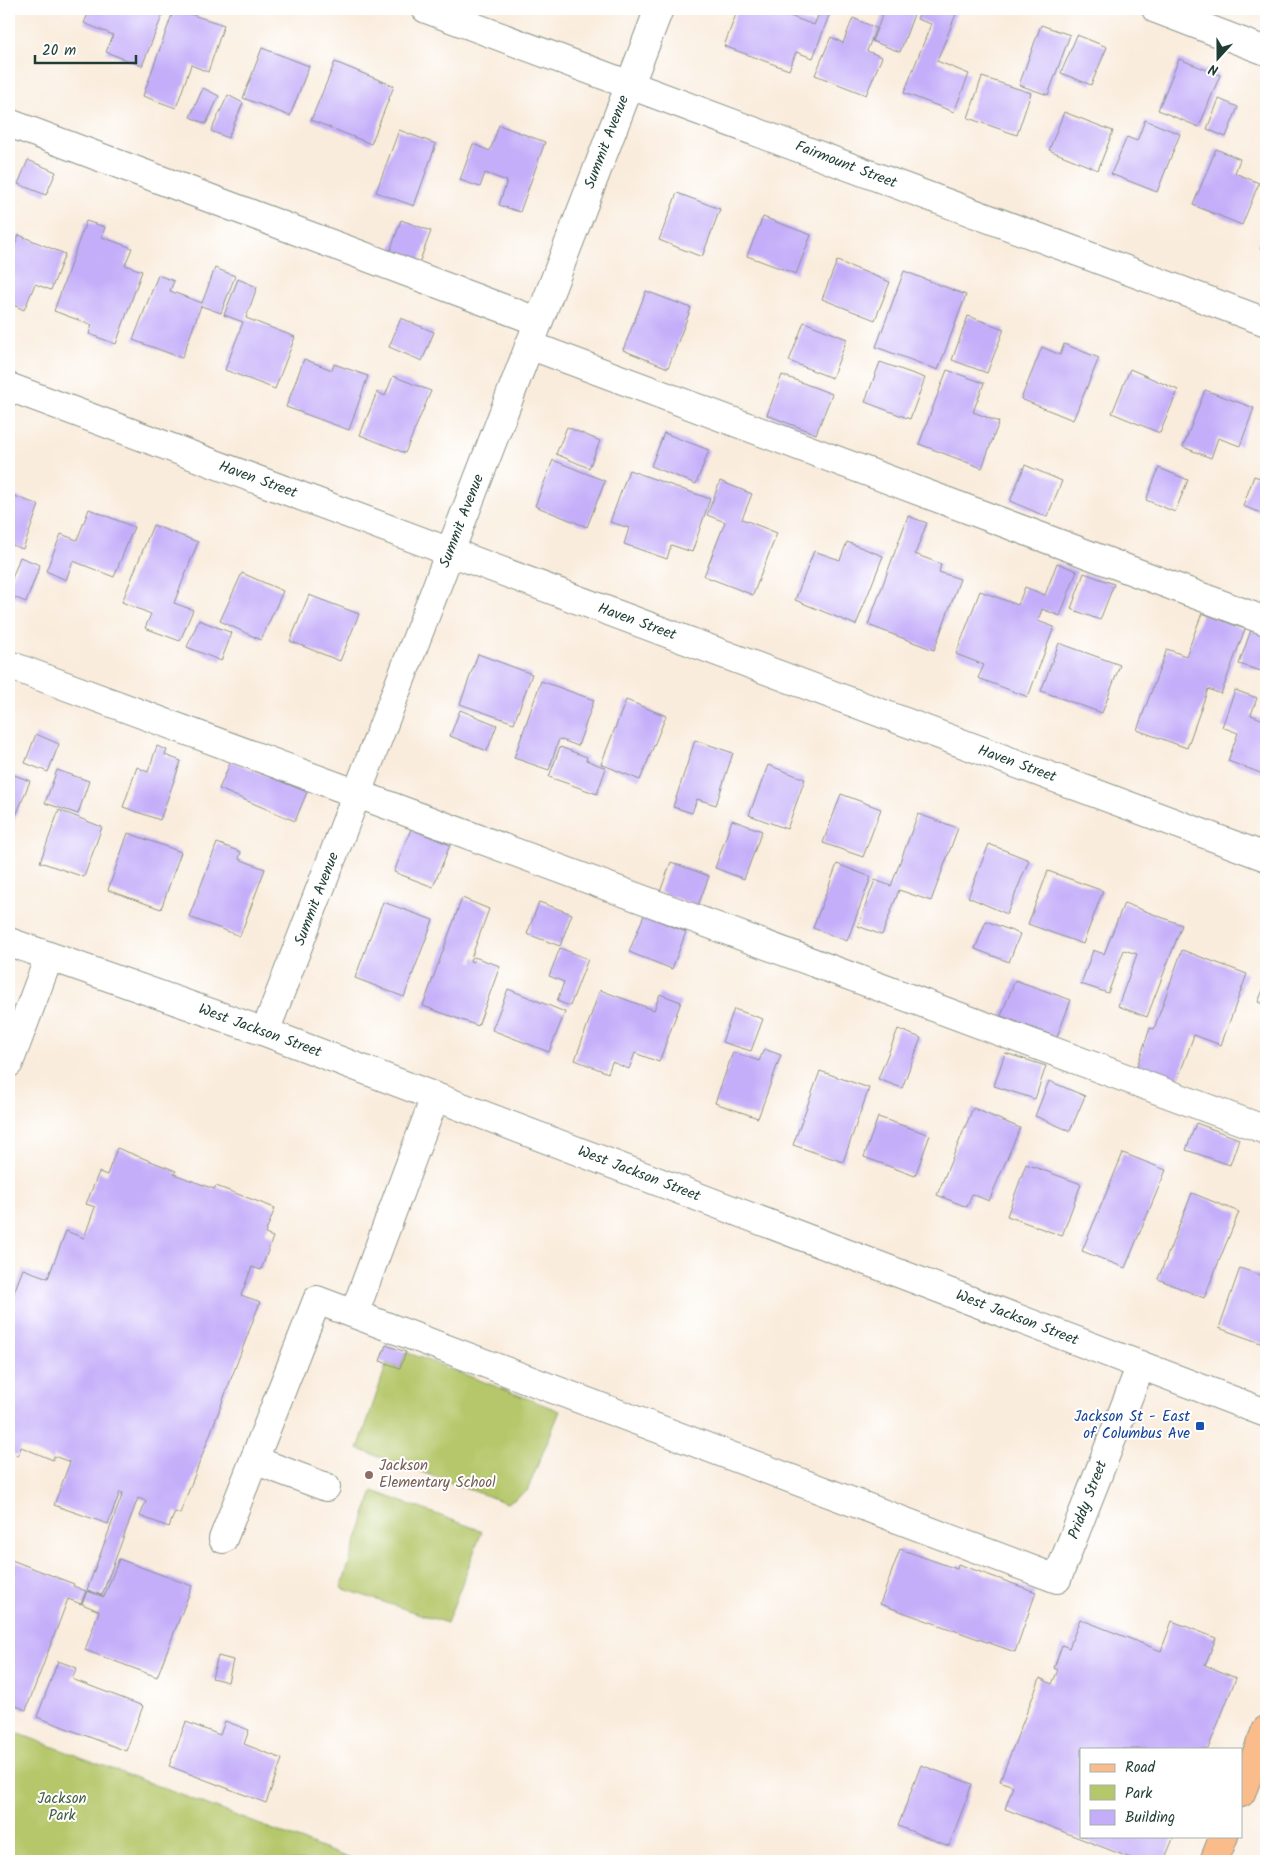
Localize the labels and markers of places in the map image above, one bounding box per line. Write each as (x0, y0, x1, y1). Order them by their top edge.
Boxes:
place label: Jackson St - East of Columbus Ave (1074, 1405, 1190, 1446)
marker: Jackson St - East of Columbus Ave (1194, 1420, 1206, 1432)
place label: Jackson Elementary School (379, 1454, 496, 1495)
marker: Jackson Elementary School (363, 1469, 375, 1481)

